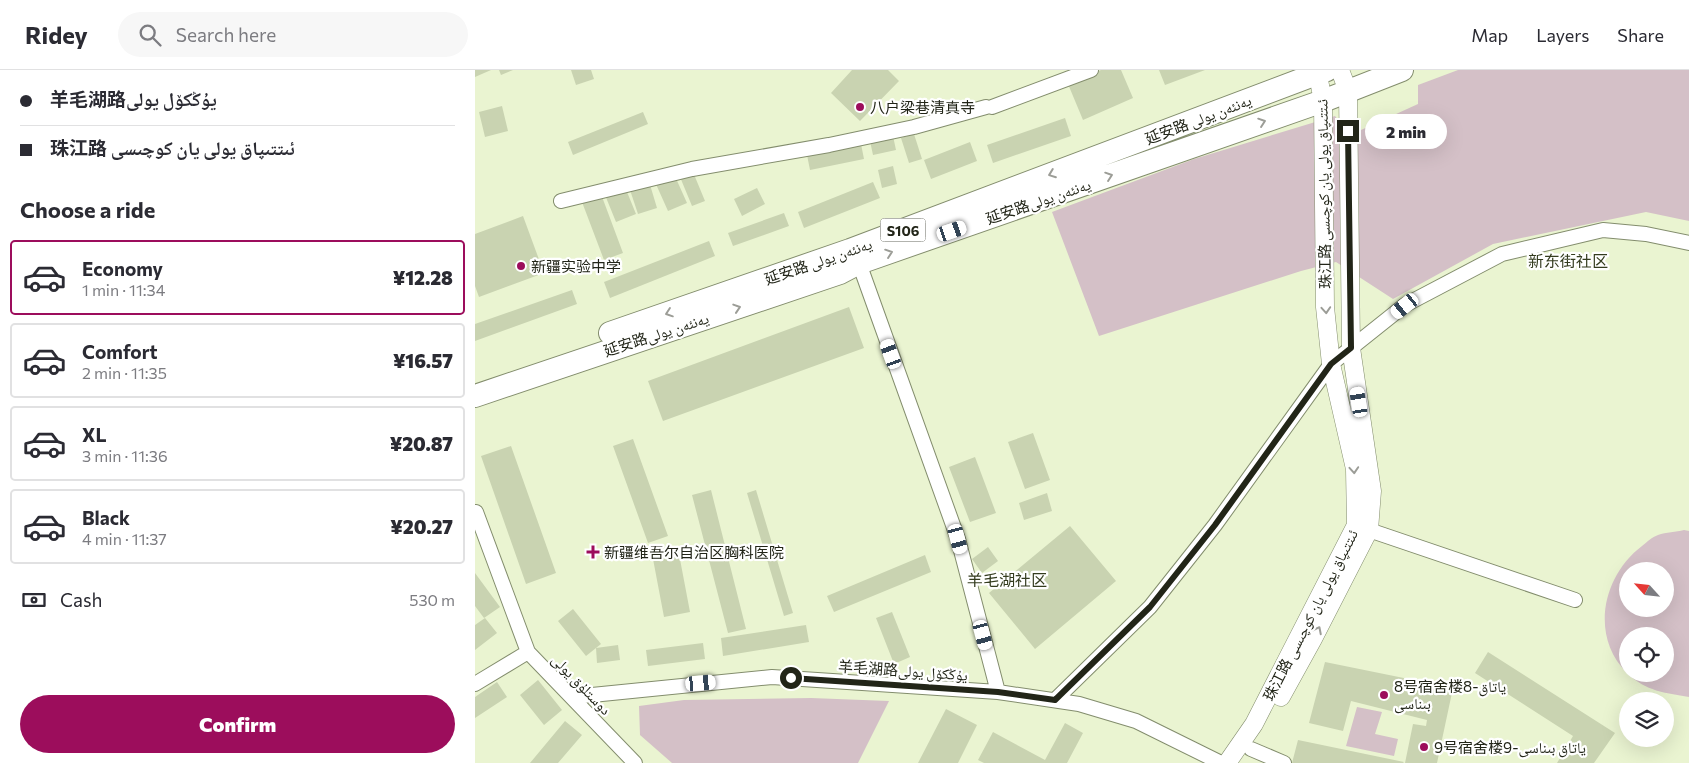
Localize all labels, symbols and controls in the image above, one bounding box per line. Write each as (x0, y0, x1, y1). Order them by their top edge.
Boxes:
search box (118, 12, 468, 57)
text: Ridey (25, 20, 88, 49)
icon: search (136, 21, 164, 49)
text: Search here (176, 23, 276, 46)
text: Map (1471, 24, 1508, 46)
text: Layers (1536, 24, 1589, 46)
text: Share (1617, 24, 1664, 46)
text: 羊毛湖路يۇڭكۆل يولى (50, 87, 217, 110)
street label: 延安路 يەنئەن يولى (1142, 90, 1255, 149)
place label: 八户梁巷清真寺 (870, 98, 975, 116)
street label: 珠江路 ئىتتىپاق يولى يان كوچىسى (1312, 99, 1336, 289)
marker: 八户梁巷清真寺 (854, 101, 866, 113)
callout: 2 min (1365, 114, 1448, 148)
one-way arrow (1257, 118, 1266, 128)
route end (1337, 120, 1359, 142)
text: 2 min (1386, 122, 1426, 141)
text: 珠江路 ئىتتىپاق يولى يان كوچىسى (50, 136, 295, 159)
one-way arrow (1049, 168, 1057, 178)
one-way arrow (1104, 172, 1113, 182)
street label: 延安路يەنئەن يولى (983, 175, 1094, 229)
text: Choose a ride (20, 196, 155, 223)
road number: S106 (881, 218, 925, 242)
car (935, 219, 968, 243)
street label: 延安路 يەنئەن يولى (762, 234, 875, 290)
one-way arrow (885, 249, 893, 259)
district label: 新东街社区 (1528, 251, 1608, 270)
icon: car (22, 255, 67, 300)
text: Economy (82, 257, 163, 280)
place label: 新疆实验中学 (531, 257, 621, 275)
marker: 新疆实验中学 (515, 260, 527, 272)
text: ¥12.28 (393, 266, 453, 289)
text: 1 min · 11:34 (82, 280, 165, 299)
car (1388, 291, 1421, 321)
one-way arrow (732, 303, 740, 313)
one-way arrow (666, 307, 674, 317)
one-way arrow (1320, 307, 1331, 315)
street label: 延安路يەنئەن يولى (601, 308, 712, 361)
car (878, 337, 903, 371)
icon: car (22, 338, 67, 383)
text: Comfort (82, 340, 158, 363)
text: ¥16.57 (393, 349, 453, 372)
text: 2 min · 11:35 (82, 363, 167, 382)
car (1349, 386, 1368, 418)
icon: car (22, 421, 67, 466)
text: XL (82, 423, 107, 446)
text: ¥20.87 (390, 432, 453, 455)
text: 3 min · 11:36 (82, 446, 168, 465)
one-way arrow (1348, 467, 1359, 475)
icon: car (22, 504, 67, 549)
text: Black (82, 506, 130, 529)
text: ¥20.27 (390, 515, 453, 538)
car (946, 523, 969, 555)
street label: 珠江路 ئىتتىپاق يولى يان كوچىسى (1259, 526, 1363, 705)
text: 4 min · 11:37 (82, 529, 167, 548)
place label: 新疆维吾尔自治区胸科医院 (604, 543, 784, 561)
marker: 新疆维吾尔自治区胸科医院 (586, 545, 600, 559)
north arrow (1619, 562, 1674, 618)
map controls (1619, 562, 1674, 747)
district label: 羊毛湖社区 (967, 570, 1047, 589)
icon: cash (20, 586, 48, 614)
text: Cash (60, 588, 102, 611)
text: 530 m (409, 590, 455, 609)
car (971, 619, 994, 651)
one-way arrow (1312, 627, 1322, 636)
button: locate (1619, 627, 1674, 682)
street label: دوستلۇق يولى (547, 650, 615, 719)
street label: 羊毛湖路يۇڭكۆل يولى (838, 656, 969, 686)
route start (780, 667, 802, 689)
car (685, 674, 716, 692)
place label: 8号宿舍楼8-ياتاق بىناسى (1394, 677, 1506, 714)
marker: 8号宿舍楼8-ياتاق بىناسى (1378, 689, 1390, 701)
button: layers (1619, 692, 1674, 747)
button: Confirm (20, 695, 455, 753)
place label: 9号宿舍楼9-ياتاق بىناسى (1434, 738, 1586, 758)
marker: 9号宿舍楼9-ياتاق بىناسى (1418, 741, 1430, 753)

